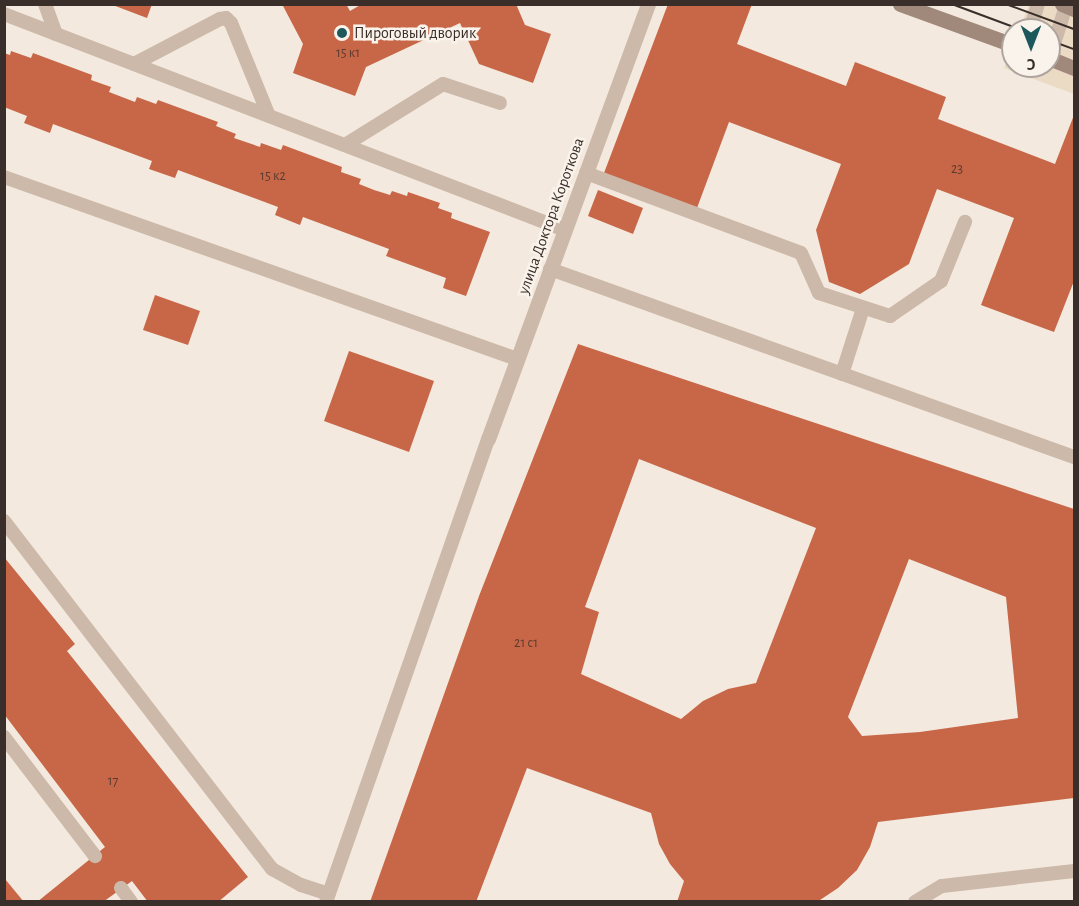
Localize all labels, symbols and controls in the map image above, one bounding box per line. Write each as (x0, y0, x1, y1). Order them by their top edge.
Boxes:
north arrow (1001, 18, 1061, 78)
place label: Пироговый дворик (354, 23, 476, 43)
marker: Пироговый дворик (335, 26, 349, 40)
house number: 15 к1 (336, 45, 360, 61)
text: С (1027, 56, 1035, 72)
street label: улица Доктора Короткова (514, 135, 588, 297)
house number: 23 (951, 161, 963, 177)
house number: 15 к2 (260, 168, 286, 184)
house number: 21 с1 (514, 635, 538, 651)
house number: 17 (108, 773, 118, 789)

